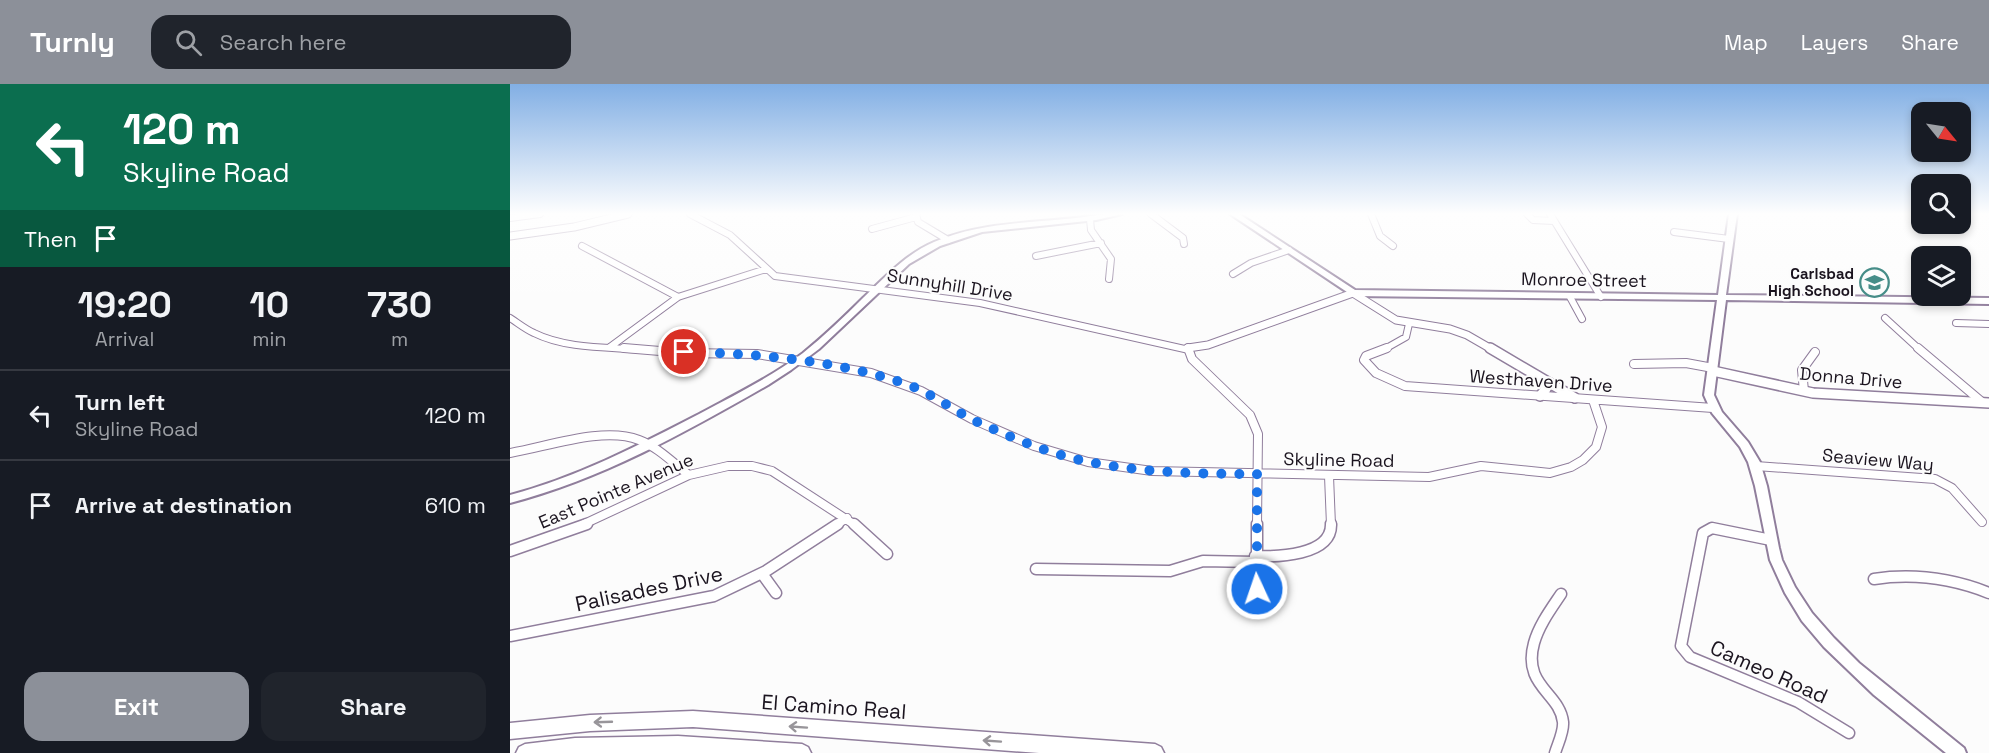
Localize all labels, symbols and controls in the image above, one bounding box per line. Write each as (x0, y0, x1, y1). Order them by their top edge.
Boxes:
search box (151, 15, 571, 69)
text: Turnly (30, 24, 115, 60)
icon: search (172, 26, 205, 59)
text: Search here (220, 28, 347, 56)
text: Map (1724, 29, 1768, 56)
text: Layers (1801, 29, 1868, 56)
text: Share (1901, 29, 1959, 56)
north arrow (1911, 102, 1971, 162)
map controls (1911, 102, 1971, 306)
text: 120 m (123, 103, 241, 156)
icon: left (24, 108, 102, 186)
text: Skyline Road (123, 155, 290, 190)
button: search (1911, 174, 1971, 234)
icon: arrive (89, 222, 122, 255)
text: Then (24, 225, 77, 253)
button: layers (1911, 246, 1971, 306)
street label: Sunnyhill Drive (886, 263, 1015, 306)
place label: Carlsbad High School (1768, 264, 1854, 300)
street label: Monroe Street (1521, 267, 1647, 292)
school or university icon: Carlsbad High School (1859, 267, 1891, 299)
text: 19:20 (78, 282, 172, 328)
text: 10 (250, 282, 289, 328)
text: 730 (367, 282, 432, 328)
text: Arrival (95, 326, 155, 352)
text: min (252, 326, 287, 352)
text: m (391, 326, 408, 352)
pin (658, 326, 709, 377)
icon: arrive (667, 335, 700, 368)
street label: Donna Drive (1799, 362, 1903, 393)
street label: Westhaven Drive (1469, 364, 1613, 397)
text: Turn left (75, 388, 165, 416)
icon: left (24, 399, 57, 432)
text: 120 m (425, 401, 486, 429)
text: Skyline Road (75, 416, 198, 442)
street label: Seaview Way (1821, 443, 1935, 476)
street label: Skyline Road (1283, 447, 1395, 472)
street label: East Pointe Avenue (535, 448, 697, 534)
icon: arrive (24, 489, 57, 522)
text: Arrive at destination (75, 491, 292, 519)
text: 610 m (425, 491, 486, 519)
position arrow (1225, 557, 1289, 621)
street label: Palisades Drive (573, 560, 725, 617)
street label: Cameo Road (1706, 634, 1832, 709)
button: Exit (24, 672, 249, 741)
button: Share (261, 672, 486, 741)
street label: El Camino Real (761, 688, 907, 725)
one-way arrow (593, 717, 613, 728)
one-way arrow (788, 721, 808, 732)
one-way arrow (983, 735, 1003, 746)

